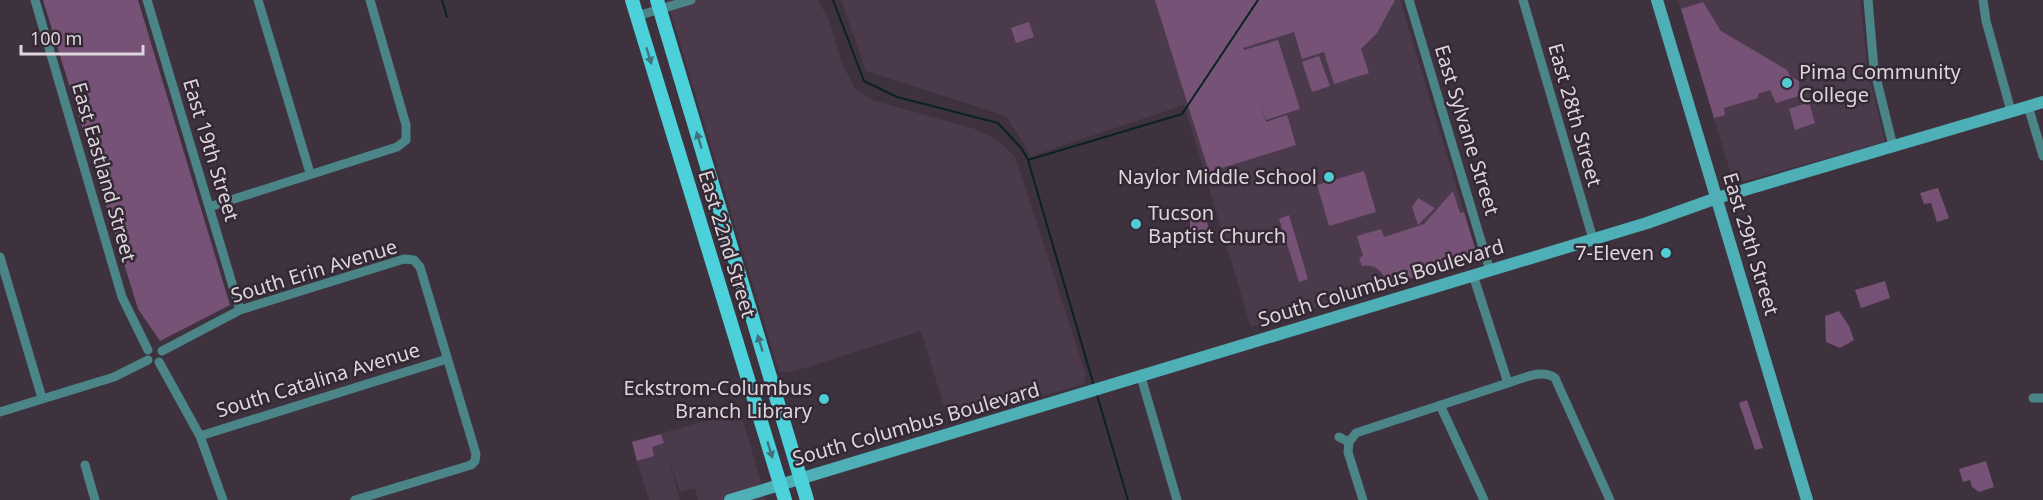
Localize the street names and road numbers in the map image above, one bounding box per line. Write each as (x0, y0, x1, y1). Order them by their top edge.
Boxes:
street label: East 28th Street (1542, 40, 1609, 190)
street label: East Sylvane Street (1429, 41, 1506, 218)
street label: East 19th Street (177, 75, 246, 224)
street label: East Eastland Street (66, 79, 143, 265)
street label: East 22nd Street (692, 167, 763, 321)
street label: East 29th Street (1717, 169, 1786, 318)
street label: South Erin Avenue (227, 232, 400, 309)
street label: South Columbus Boulevard (1255, 232, 1507, 333)
street label: South Catalina Avenue (213, 336, 423, 423)
street label: South Columbus Boulevard (789, 375, 1042, 472)

